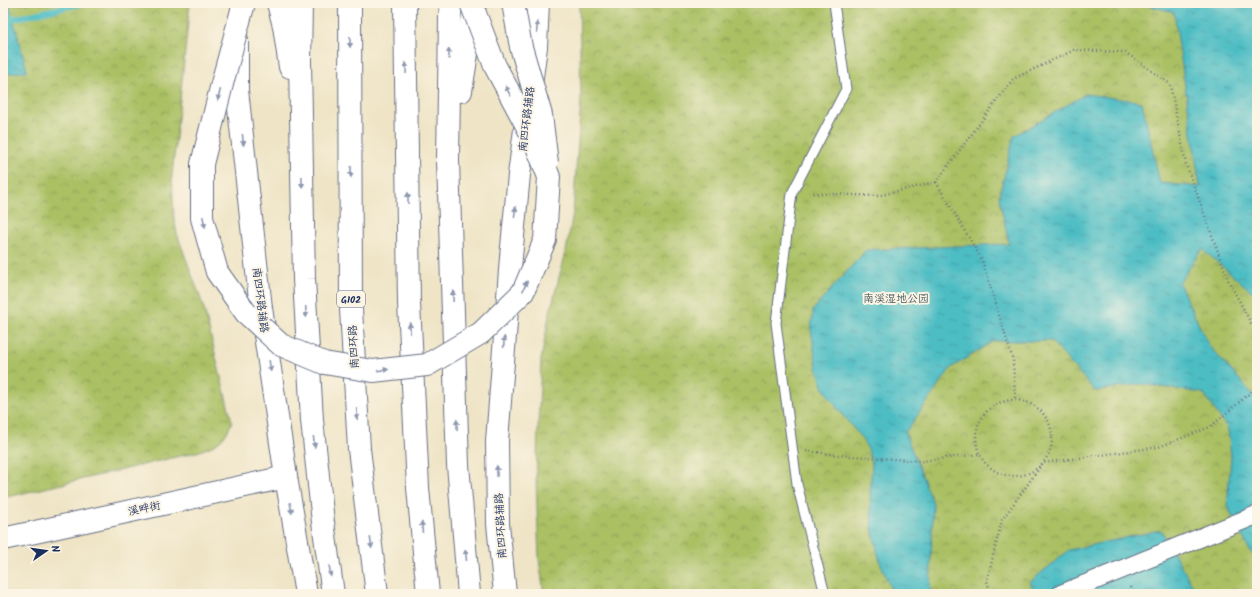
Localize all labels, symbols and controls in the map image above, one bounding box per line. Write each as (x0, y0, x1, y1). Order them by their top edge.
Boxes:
one-way arrow (533, 21, 540, 33)
one-way arrow (347, 36, 354, 48)
one-way arrow (446, 48, 453, 60)
one-way arrow (403, 61, 409, 74)
one-way arrow (505, 85, 512, 97)
street label: 南四环路辅路 (514, 85, 540, 153)
one-way arrow (216, 89, 222, 101)
one-way arrow (239, 134, 246, 146)
one-way arrow (348, 166, 354, 179)
one-way arrow (299, 176, 306, 188)
one-way arrow (404, 192, 411, 204)
one-way arrow (512, 206, 519, 218)
one-way arrow (201, 216, 207, 229)
street label: 南四环路辅路 (247, 266, 273, 334)
one-way arrow (523, 279, 529, 291)
one-way arrow (450, 289, 456, 302)
park label: 南溪湿地公园 (863, 290, 929, 308)
road number: G102 (337, 291, 365, 307)
one-way arrow (303, 306, 309, 319)
one-way arrow (407, 321, 413, 334)
street label: 南四环路 (344, 325, 364, 369)
one-way arrow (501, 336, 508, 348)
one-way arrow (267, 360, 273, 372)
one-way arrow (377, 367, 389, 373)
one-way arrow (354, 408, 360, 421)
one-way arrow (454, 418, 460, 431)
one-way arrow (311, 436, 317, 448)
one-way arrow (494, 465, 501, 477)
street label: 南四环路辅路 (490, 493, 512, 559)
street label: 溪畔街 (126, 497, 163, 521)
one-way arrow (288, 502, 294, 515)
one-way arrow (419, 521, 425, 533)
north arrow (26, 531, 66, 571)
one-way arrow (368, 537, 374, 549)
text: N (45, 544, 64, 554)
one-way arrow (462, 549, 469, 561)
one-way arrow (327, 565, 333, 577)

